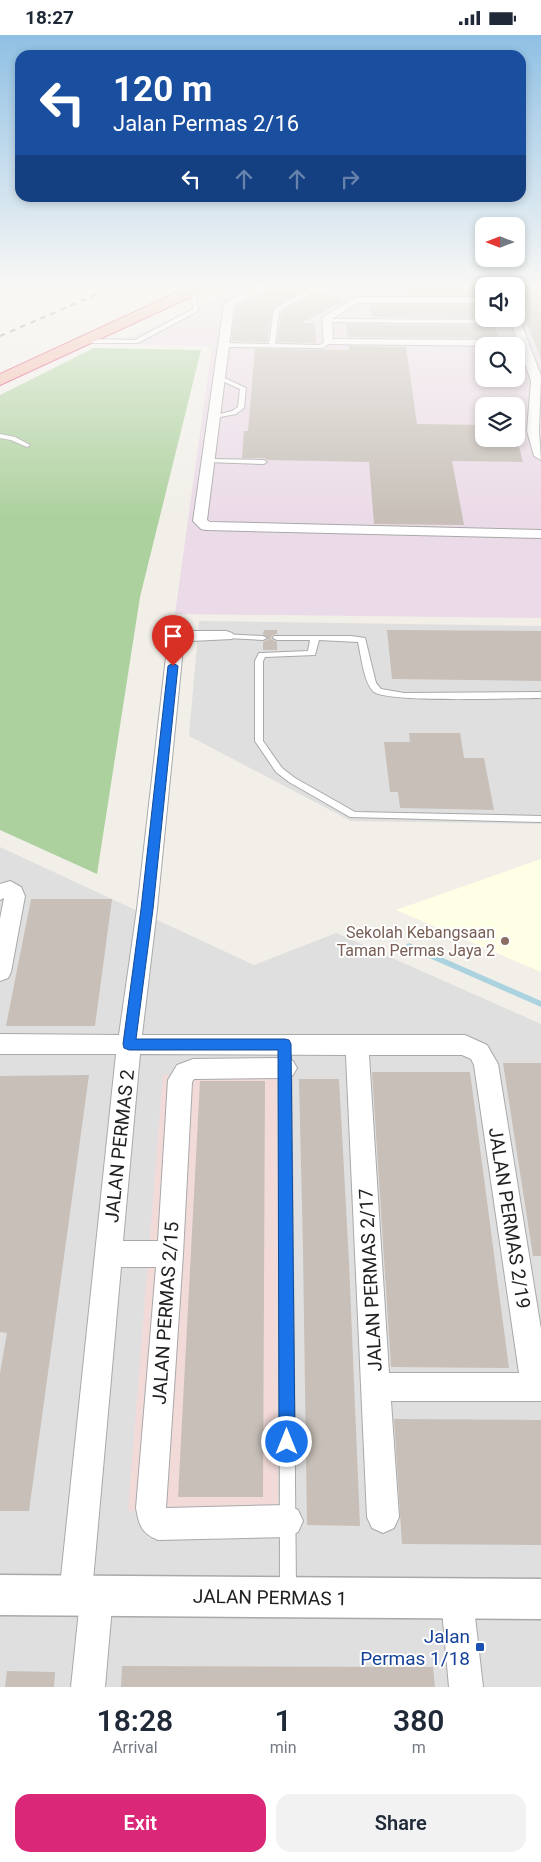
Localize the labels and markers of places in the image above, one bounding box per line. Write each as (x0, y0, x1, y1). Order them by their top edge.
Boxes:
pin (152, 615, 194, 666)
place label: Sekolah Kebangsaan Taman Permas Jaya 2 (337, 923, 495, 960)
marker: Sekolah Kebangsaan Taman Permas Jaya 2 (499, 935, 511, 947)
place label: Jalan Permas 1/18 (360, 1625, 470, 1670)
marker: Jalan Permas 1/18 (474, 1641, 486, 1653)

